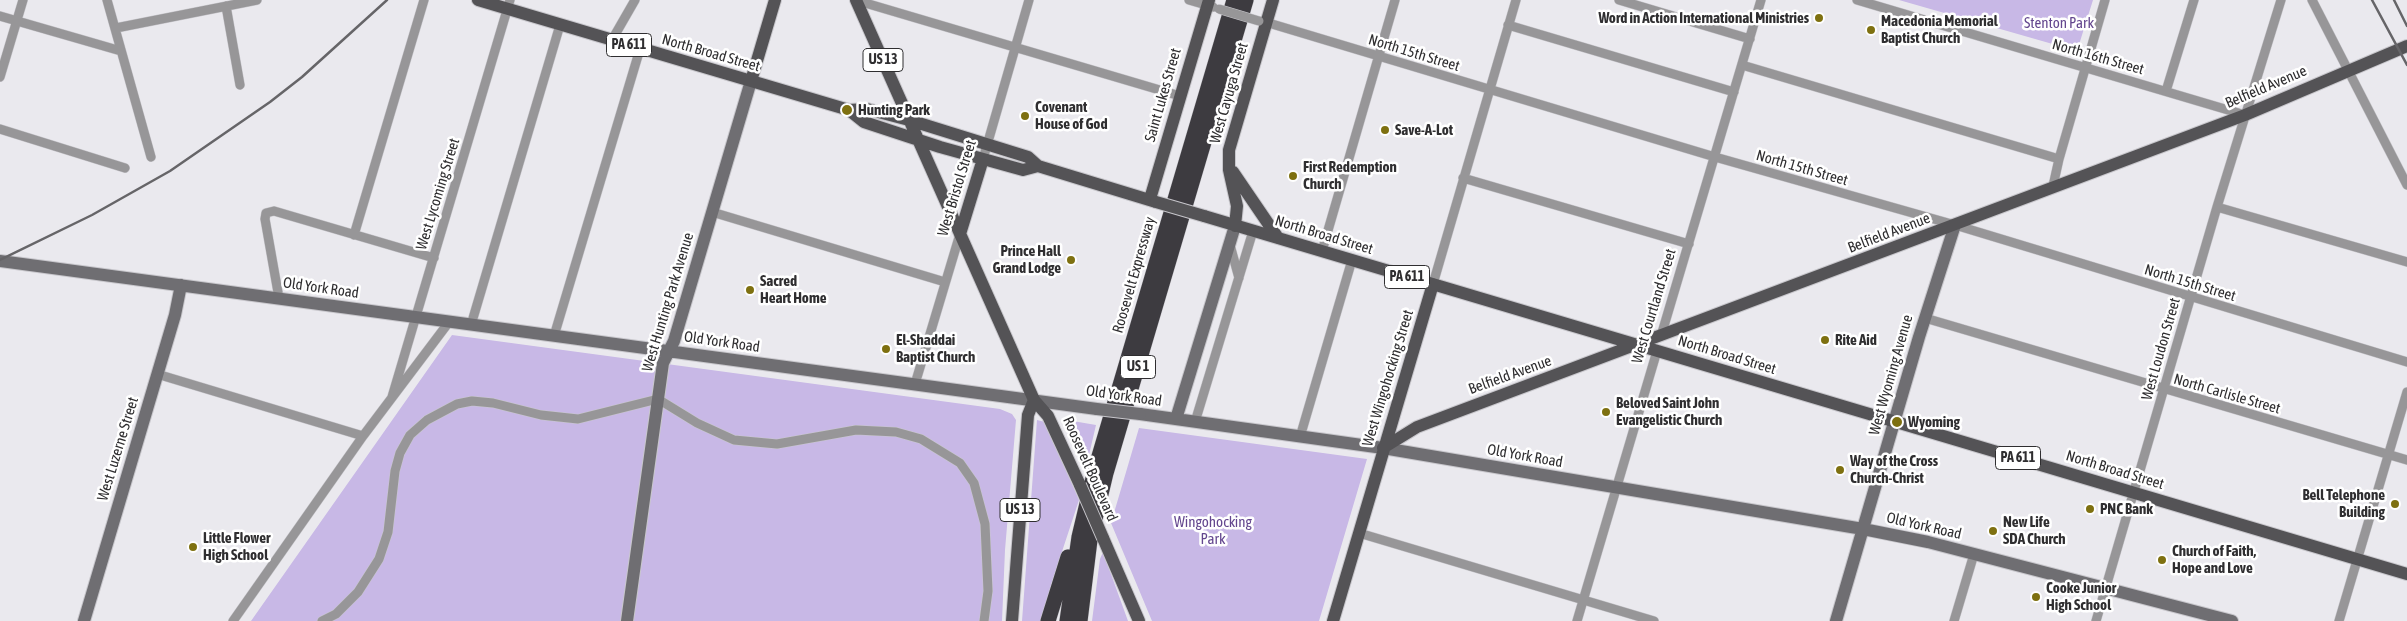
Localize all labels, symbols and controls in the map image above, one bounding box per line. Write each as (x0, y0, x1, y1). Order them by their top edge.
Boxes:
place label: Word in Action International Ministries (1598, 9, 1809, 27)
marker: Word in Action International Ministries (1813, 12, 1825, 24)
place label: Macedonia Memorial Baptist Church (1881, 12, 1998, 47)
park label: Stenton Park (2024, 14, 2094, 32)
marker: Macedonia Memorial Baptist Church (1865, 24, 1877, 36)
street label: North Broad Street (660, 30, 762, 76)
street label: North 15th Street (1366, 31, 1462, 75)
road number: PA 611 (606, 34, 652, 56)
street label: North 16th Street (2050, 35, 2146, 79)
street label: West Cayuga Street (1206, 40, 1252, 146)
street label: Saint Lukes Street (1141, 46, 1185, 144)
road number: US 13 (863, 48, 903, 72)
street label: Belfield Avenue (2223, 62, 2309, 112)
place label: Covenant House of God (1035, 98, 1108, 133)
place label: Hunting Park (858, 101, 930, 119)
marker: Hunting Park (840, 103, 854, 117)
marker: Covenant House of God (1019, 110, 1031, 122)
place label: Save-A-Lot (1395, 121, 1453, 139)
marker: Save-A-Lot (1379, 124, 1391, 136)
street label: West Lycoming Street (412, 136, 464, 252)
street label: West Bristol Street (934, 138, 980, 238)
street label: North 15th Street (1754, 146, 1850, 190)
place label: First Redemption Church (1303, 158, 1397, 193)
marker: First Redemption Church (1287, 170, 1299, 182)
street label: Belfield Avenue (1845, 209, 1933, 257)
street label: North Broad Street (1273, 212, 1375, 258)
street label: Roosevelt Expressway (1109, 215, 1159, 335)
street label: West Hunting Park Avenue (638, 230, 698, 374)
place label: Prince Hall Grand Lodge (993, 242, 1061, 277)
street label: West Courtland Street (1628, 247, 1680, 365)
marker: Prince Hall Grand Lodge (1065, 254, 1077, 266)
street label: North 15th Street (2142, 261, 2238, 305)
road number: PA 611 (1384, 266, 1430, 288)
place label: Sacred Heart Home (760, 272, 827, 307)
street label: Old York Road (282, 274, 360, 302)
marker: Sacred Heart Home (744, 284, 756, 296)
street label: West Loudon Street (2138, 296, 2184, 402)
street label: West Wingohocking Street (1359, 308, 1417, 448)
street label: West Wyoming Avenue (1865, 313, 1917, 437)
street label: Old York Road (683, 328, 761, 356)
place label: El-Shaddai Baptist Church (896, 331, 975, 366)
place label: Rite Aid (1835, 331, 1877, 349)
street label: North Broad Street (1676, 332, 1778, 378)
marker: Rite Aid (1819, 334, 1831, 346)
marker: El-Shaddai Baptist Church (880, 343, 892, 355)
street label: Belfield Avenue (1466, 352, 1554, 398)
road number: US 1 (1120, 356, 1156, 378)
street label: North Carlisle Street (2172, 370, 2282, 418)
street label: Old York Road (1085, 382, 1163, 410)
place label: Beloved Saint John Evangelistic Church (1616, 394, 1722, 429)
street label: West Luzerne Street (94, 395, 142, 503)
marker: Beloved Saint John Evangelistic Church (1600, 406, 1612, 418)
place label: Wyoming (1908, 413, 1960, 431)
street label: Roosevelt Boulevard (1059, 414, 1121, 524)
marker: Wyoming (1890, 415, 1904, 429)
street label: Old York Road (1486, 441, 1564, 471)
road number: PA 611 (1996, 446, 2040, 469)
street label: North Broad Street (2064, 447, 2166, 493)
place label: Way of the Cross Church-Christ (1850, 452, 1938, 487)
marker: Way of the Cross Church-Christ (1834, 464, 1846, 476)
place label: Bell Telephone Building (2302, 486, 2385, 521)
road number: US 13 (1000, 498, 1040, 522)
marker: Bell Telephone Building (2389, 498, 2401, 510)
place label: PNC Bank (2100, 500, 2153, 518)
marker: PNC Bank (2084, 503, 2096, 515)
street label: Old York Road (1885, 509, 1963, 543)
park label: Wingohocking Park (1174, 513, 1252, 548)
place label: New Life SDA Church (2003, 513, 2066, 548)
marker: New Life SDA Church (1987, 525, 1999, 537)
place label: Little Flower High School (203, 529, 270, 564)
marker: Little Flower High School (187, 541, 199, 553)
place label: Church of Faith, Hope and Love (2172, 542, 2256, 577)
marker: Church of Faith, Hope and Love (2156, 554, 2168, 566)
place label: Cooke Junior High School (2046, 579, 2116, 614)
marker: Cooke Junior High School (2030, 591, 2042, 603)

